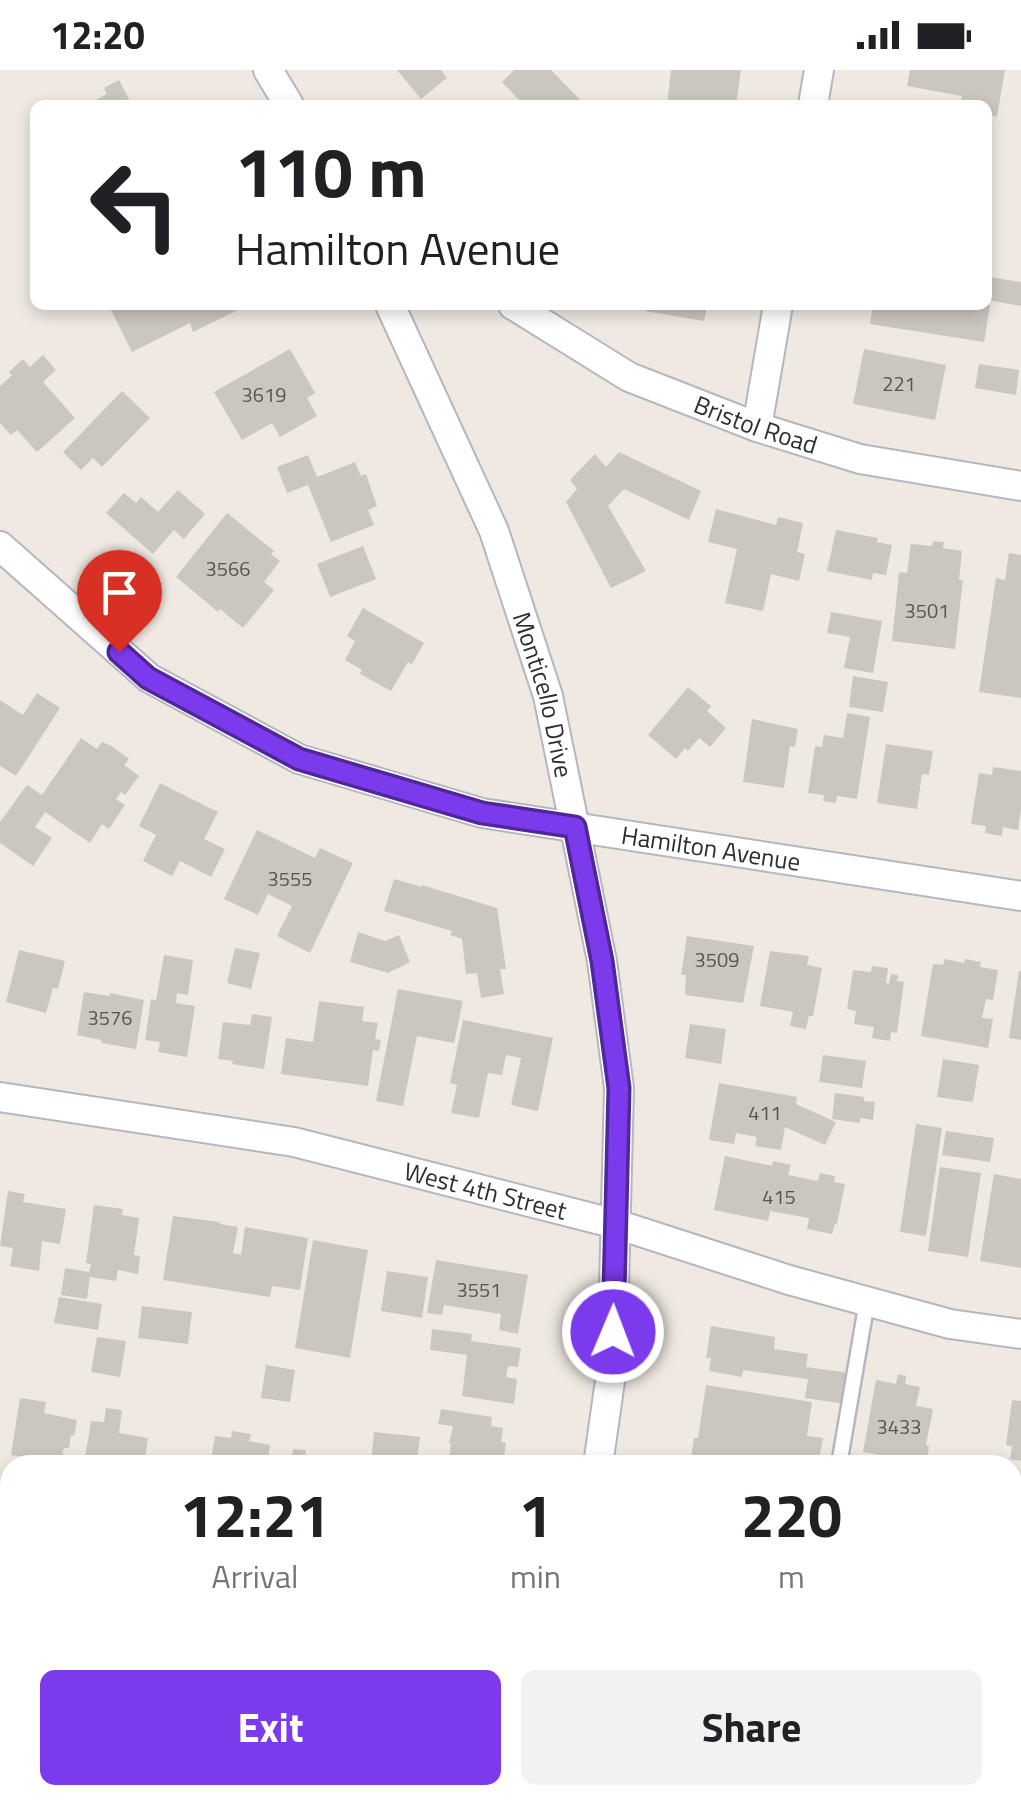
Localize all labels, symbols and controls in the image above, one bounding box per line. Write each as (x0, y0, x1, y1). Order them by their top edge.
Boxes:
text: 12:20 (50, 6, 145, 64)
text: 110 m (235, 118, 427, 224)
icon: left (70, 140, 200, 270)
text: Hamilton Avenue (235, 214, 560, 282)
house number: 221 (882, 368, 916, 399)
house number: 3619 (242, 379, 286, 410)
street label: Bristol Road (688, 385, 822, 464)
pin (77, 550, 162, 653)
house number: 3566 (206, 553, 250, 584)
icon: arrive (92, 565, 147, 620)
house number: 3501 (905, 595, 949, 626)
street label: Monticello Drive (503, 607, 583, 781)
street label: Hamilton Avenue (619, 816, 803, 881)
house number: 3555 (268, 863, 312, 894)
house number: 3509 (695, 944, 739, 975)
house number: 3576 (88, 1002, 132, 1033)
house number: 411 (748, 1097, 782, 1128)
street label: West 4th Street (400, 1152, 571, 1230)
house number: 415 (762, 1181, 796, 1212)
house number: 3551 (457, 1274, 501, 1305)
position arrow (561, 1280, 665, 1384)
house number: 3433 (877, 1411, 921, 1442)
text: 12:21 (180, 1469, 330, 1560)
text: 1 (519, 1469, 552, 1560)
text: 220 (741, 1469, 842, 1560)
text: Arrival (212, 1552, 298, 1600)
text: min (510, 1552, 561, 1600)
text: m (778, 1552, 805, 1600)
button: Exit (40, 1670, 501, 1785)
button: Share (521, 1670, 982, 1785)

